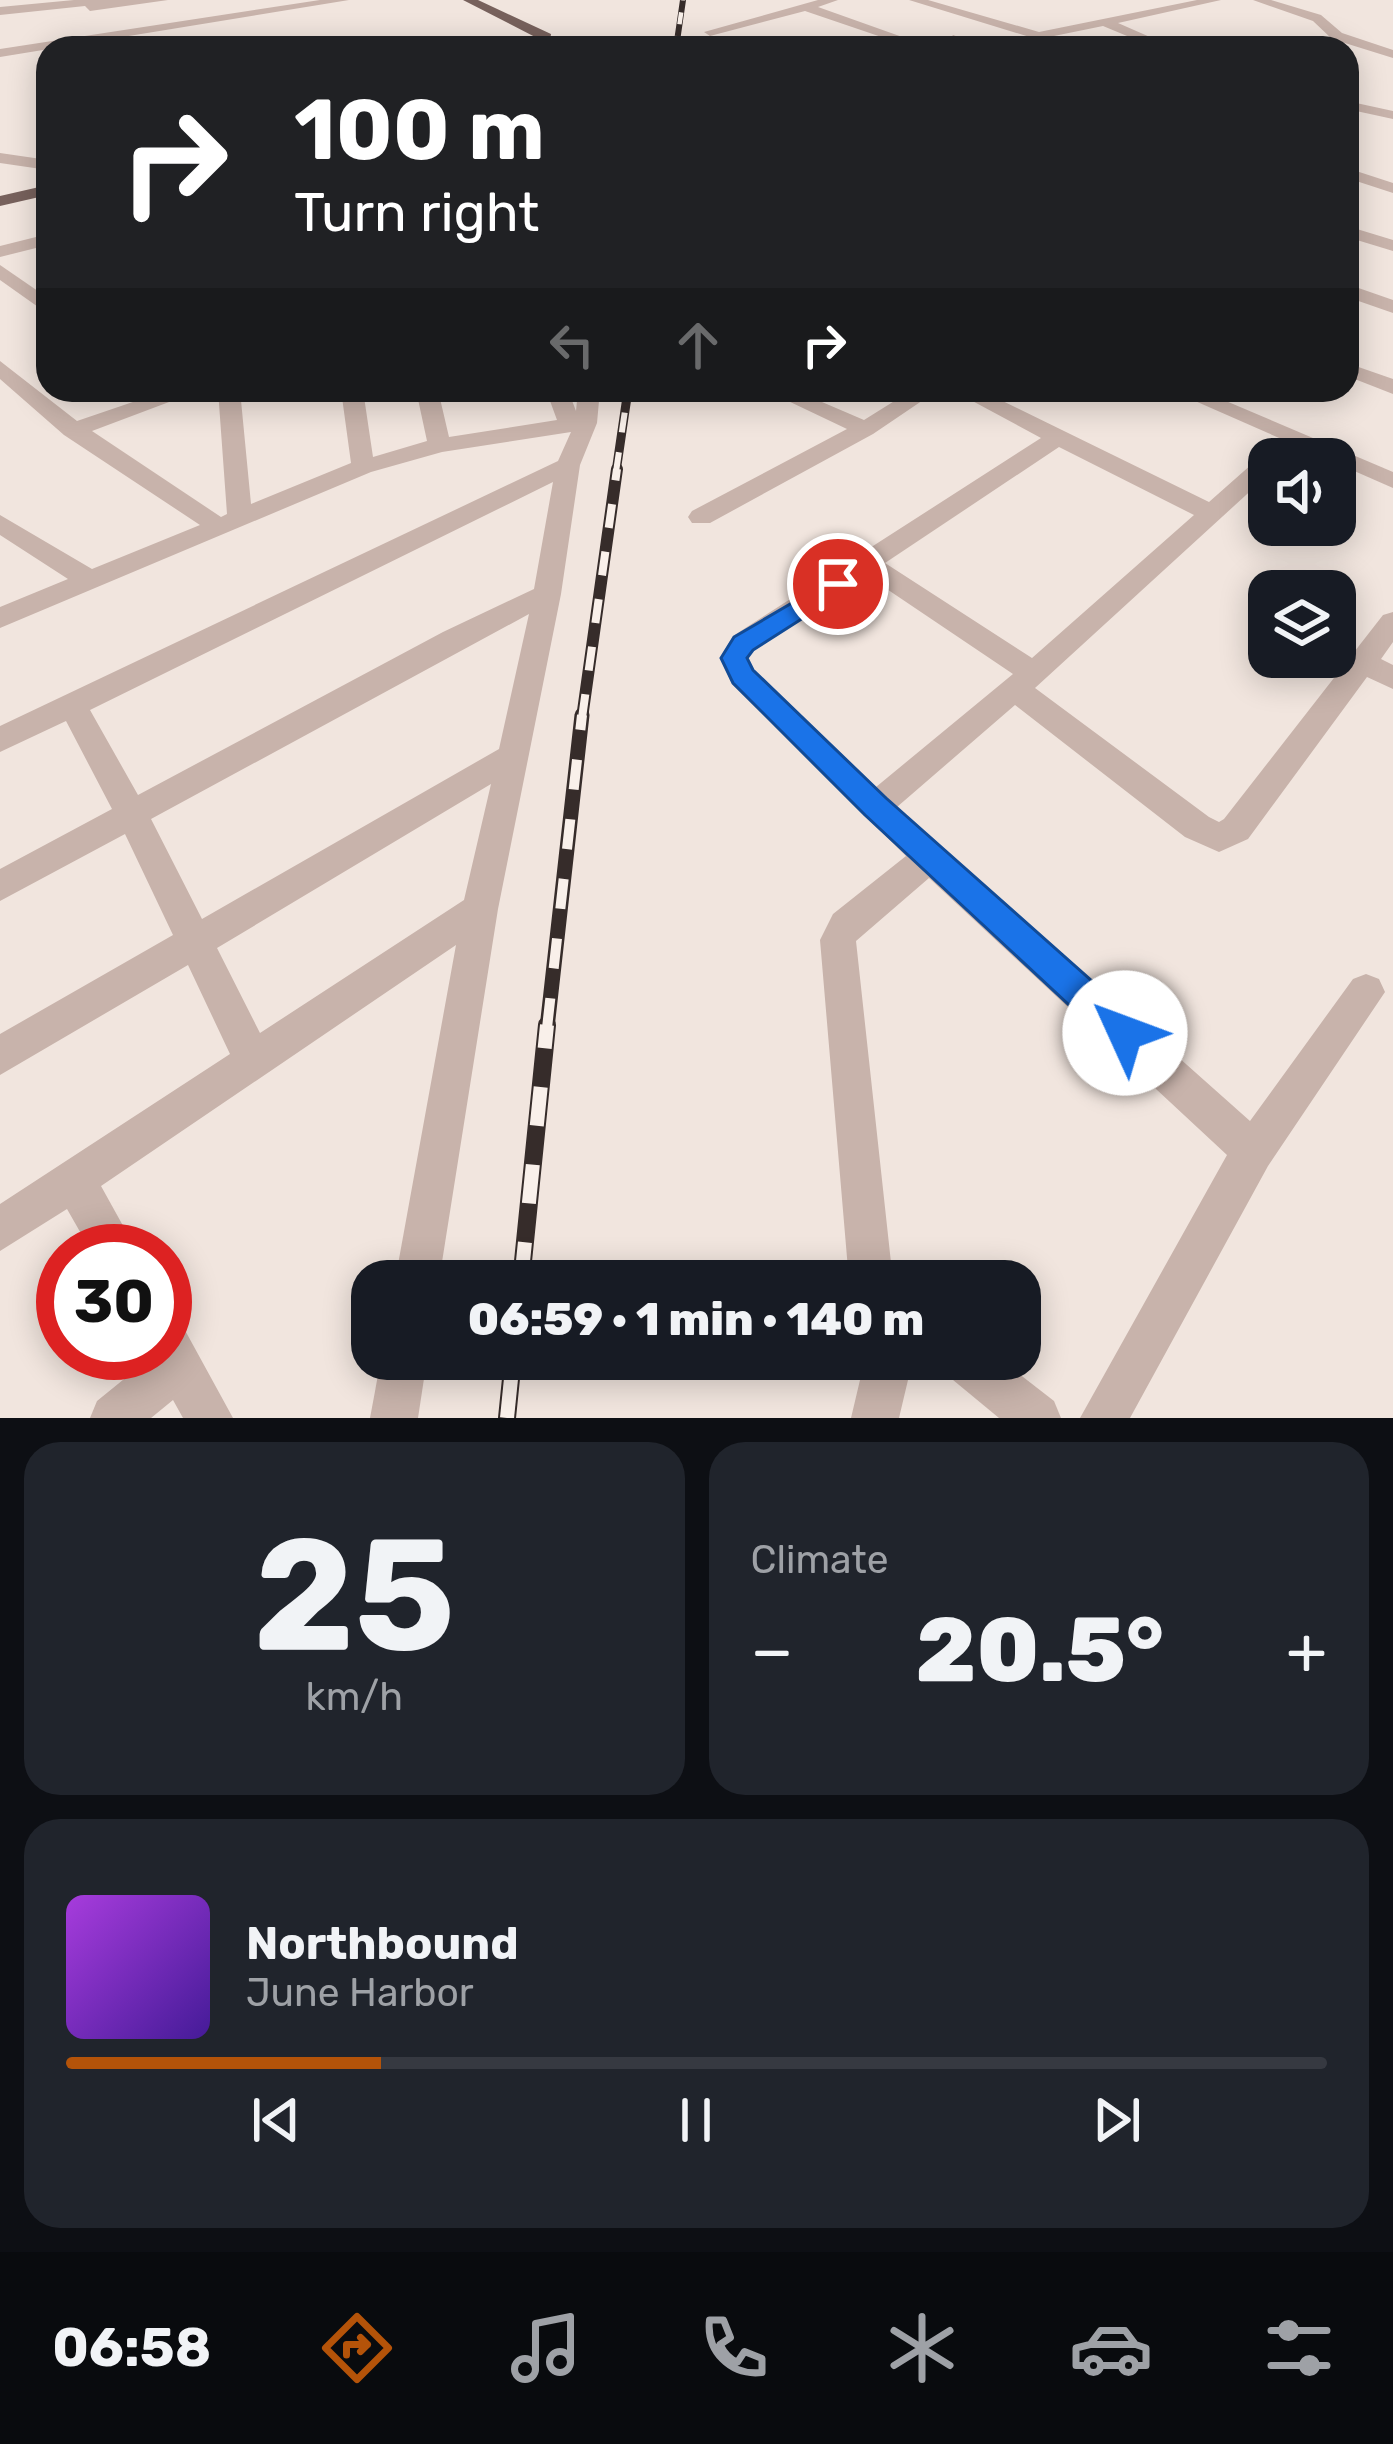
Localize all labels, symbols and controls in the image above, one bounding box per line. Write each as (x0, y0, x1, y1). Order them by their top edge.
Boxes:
text: 100 m (294, 80, 545, 180)
icon: right (96, 84, 252, 240)
text: Turn right (294, 181, 539, 245)
icon: left (539, 312, 605, 378)
icon: ahead (665, 312, 731, 378)
icon: right (791, 312, 857, 378)
map controls (1248, 438, 1356, 678)
button: sound (1248, 438, 1356, 546)
pin (787, 533, 889, 635)
icon: arrive (805, 551, 871, 617)
button: layers (1248, 570, 1356, 678)
position arrow (1062, 970, 1188, 1096)
speed limit sign: 30 (36, 1224, 192, 1380)
text: 06:59 · 1 min · 140 m (468, 1293, 924, 1346)
text: 25 (253, 1503, 455, 1688)
text: Climate (751, 1537, 889, 1583)
text: 20.5° (916, 1597, 1164, 1704)
text: − (751, 1611, 793, 1690)
text: + (1286, 1611, 1327, 1690)
text: km/h (306, 1674, 403, 1720)
text: Northbound (246, 1917, 519, 1970)
text: June Harbor (246, 1970, 474, 2016)
icon: previous (243, 2087, 309, 2153)
icon: pause (663, 2087, 729, 2153)
icon: next (1084, 2087, 1150, 2153)
icon: directions (315, 2306, 399, 2390)
icon: music (504, 2306, 588, 2390)
icon: phone (692, 2306, 776, 2390)
icon: climate (880, 2306, 964, 2390)
icon: car (1069, 2306, 1153, 2390)
icon: filters (1257, 2306, 1341, 2390)
text: 06:58 (52, 2316, 211, 2380)

